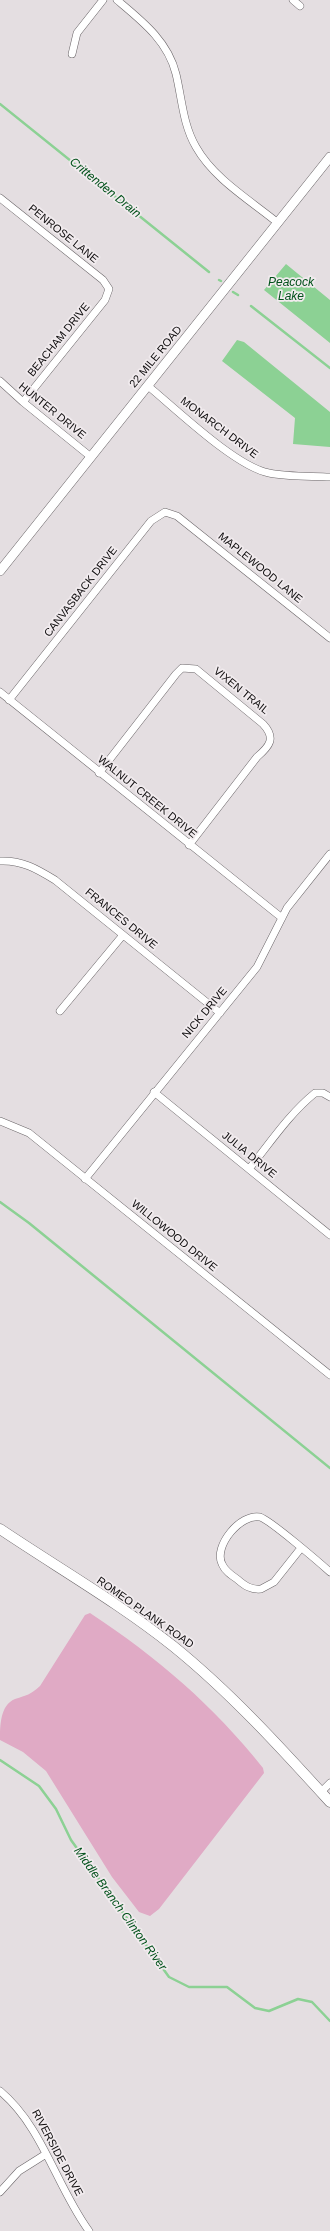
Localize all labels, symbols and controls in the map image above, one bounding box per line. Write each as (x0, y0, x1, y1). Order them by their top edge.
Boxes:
water label: Crittenden Drain (67, 155, 143, 221)
street label: PENROSE LANE (26, 202, 100, 266)
water label: Peacock Lake (268, 276, 314, 304)
street label: BEACHAM DRIVE (25, 300, 93, 380)
street label: 22 MILE ROAD (127, 323, 185, 391)
street label: HUNTER DRIVE (16, 380, 88, 442)
street label: MONARCH DRIVE (178, 395, 260, 461)
street label: MAPLEWOOD LANE (215, 530, 305, 606)
street label: CANVASBACK DRIVE (42, 544, 120, 640)
street label: VIXEN TRAIL (211, 665, 271, 717)
street label: WALNUT CREEK DRIVE (95, 753, 199, 841)
street label: FRANCES DRIVE (82, 886, 160, 952)
street label: NICK DRIVE (180, 985, 230, 1041)
street label: JULIA DRIVE (219, 1129, 279, 1181)
street label: WILLOWOOD DRIVE (129, 1197, 219, 1275)
street label: ROMEO PLANK ROAD (94, 1574, 196, 1652)
water label: Middle Branch Clinton River (70, 1845, 170, 1973)
street label: RIVERSIDE DRIVE (29, 2108, 85, 2198)

